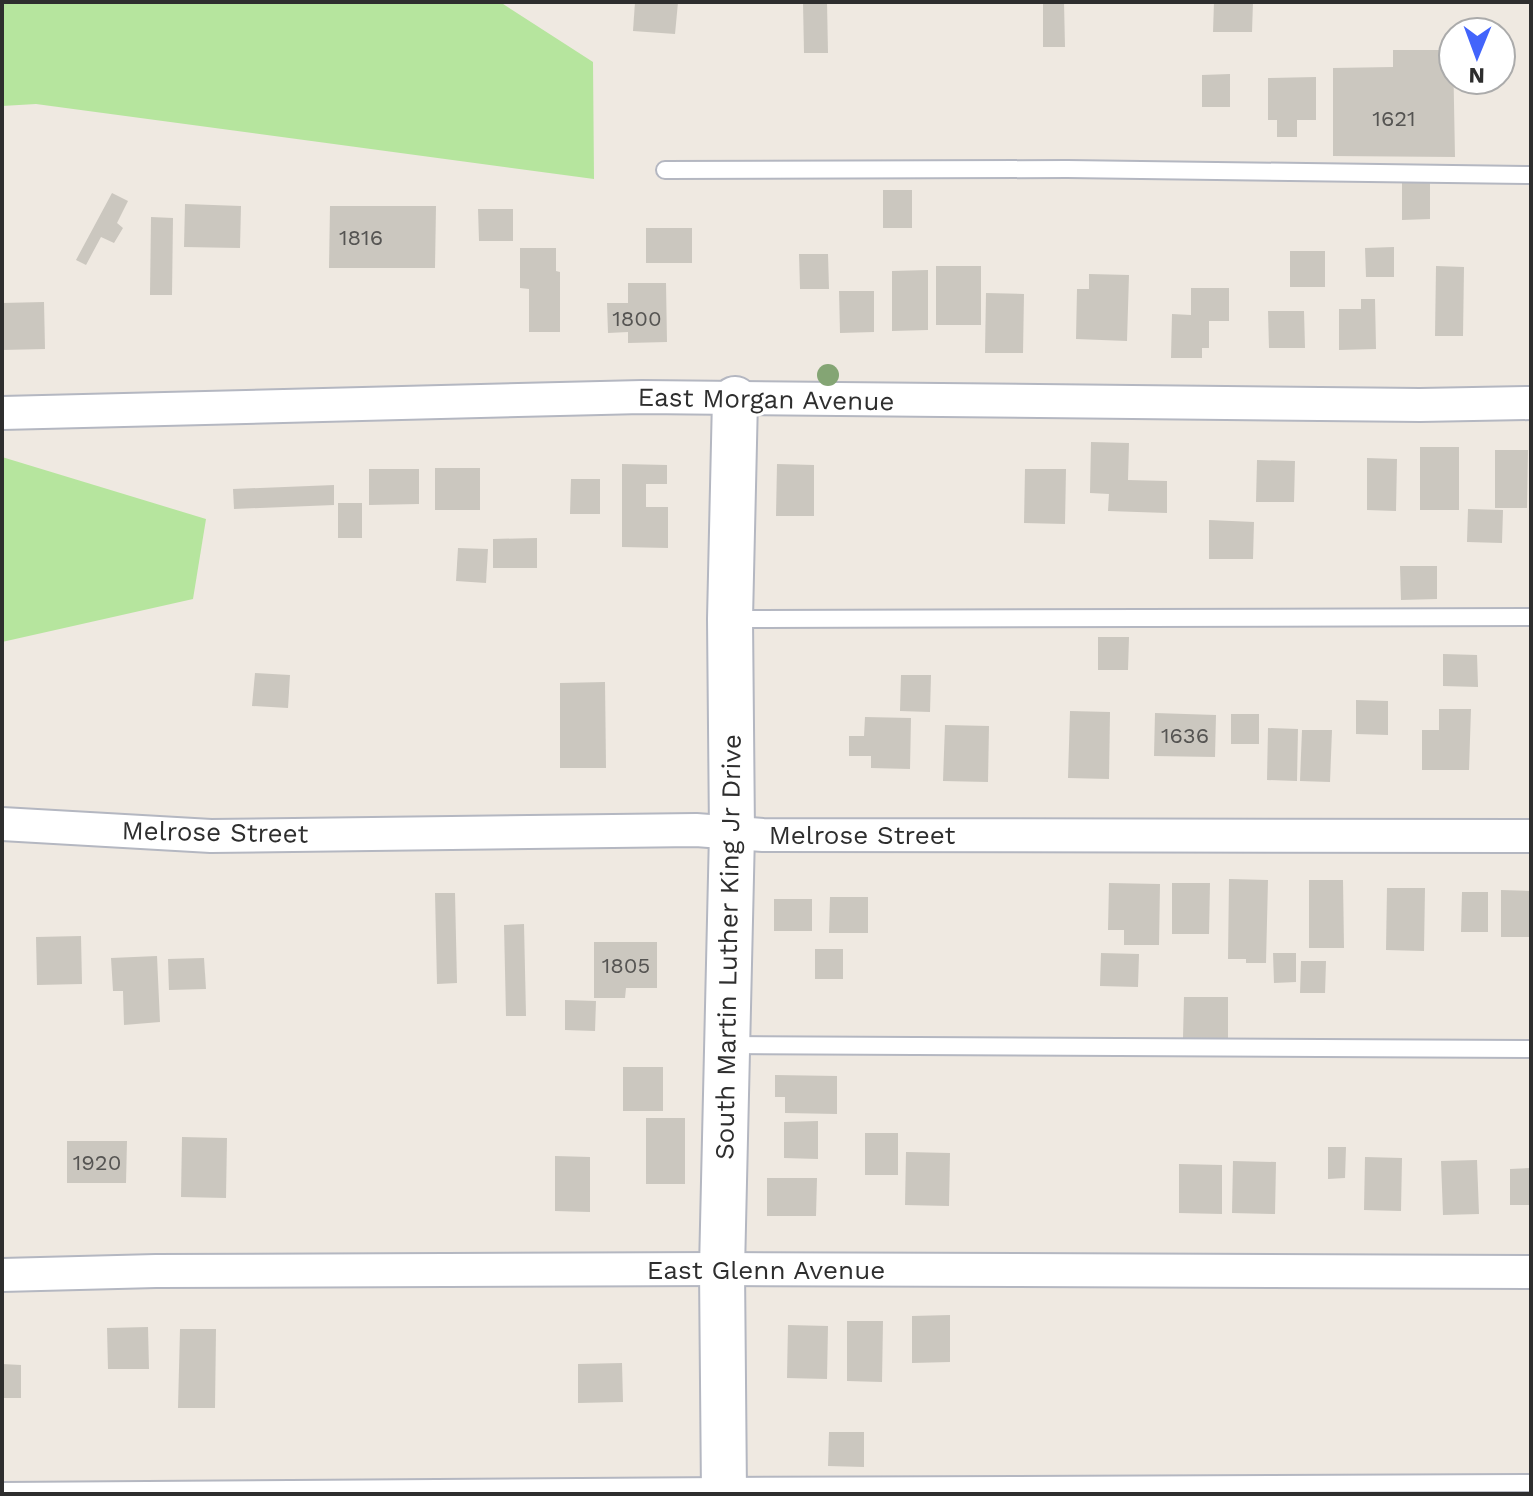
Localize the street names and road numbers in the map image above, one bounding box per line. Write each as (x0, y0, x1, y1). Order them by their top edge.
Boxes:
street label: East Morgan Avenue (637, 382, 895, 416)
street label: South Martin Luther King Jr Drive (709, 734, 747, 1160)
street label: Melrose Street (121, 815, 309, 849)
street label: Melrose Street (769, 820, 955, 850)
street label: East Glenn Avenue (647, 1255, 885, 1285)

